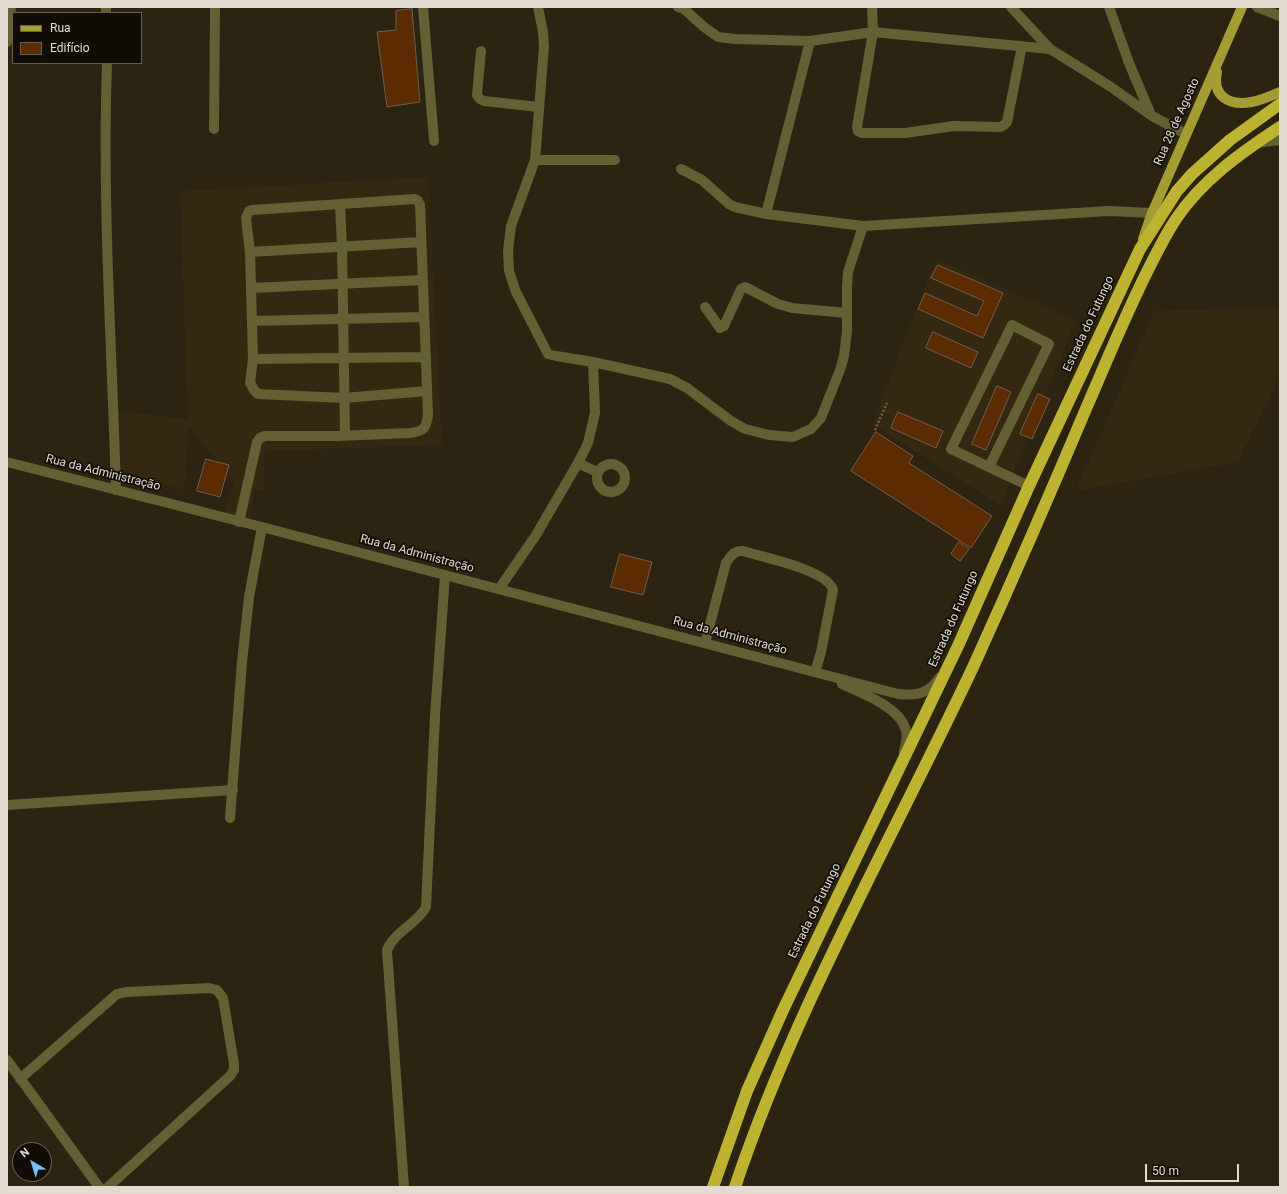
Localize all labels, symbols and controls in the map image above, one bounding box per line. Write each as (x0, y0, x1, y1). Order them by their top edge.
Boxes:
legend (12, 12, 142, 64)
text: Rua (50, 21, 71, 35)
text: Edifício (50, 41, 90, 55)
street label: Rua 28 de Agosto (1151, 76, 1203, 168)
street label: Estrada do Futungo (1060, 274, 1118, 374)
street label: Rua da Administração (44, 452, 162, 494)
street label: Rua da Administração (358, 532, 476, 576)
street label: Estrada do Futungo (926, 569, 982, 669)
street label: Rua da Administração (671, 614, 789, 658)
street label: Estrada do Futungo (786, 861, 844, 961)
north arrow (12, 1142, 52, 1182)
text: N (18, 1145, 32, 1160)
scale bar (1147, 1156, 1241, 1182)
text: 50 m (1152, 1164, 1179, 1178)

